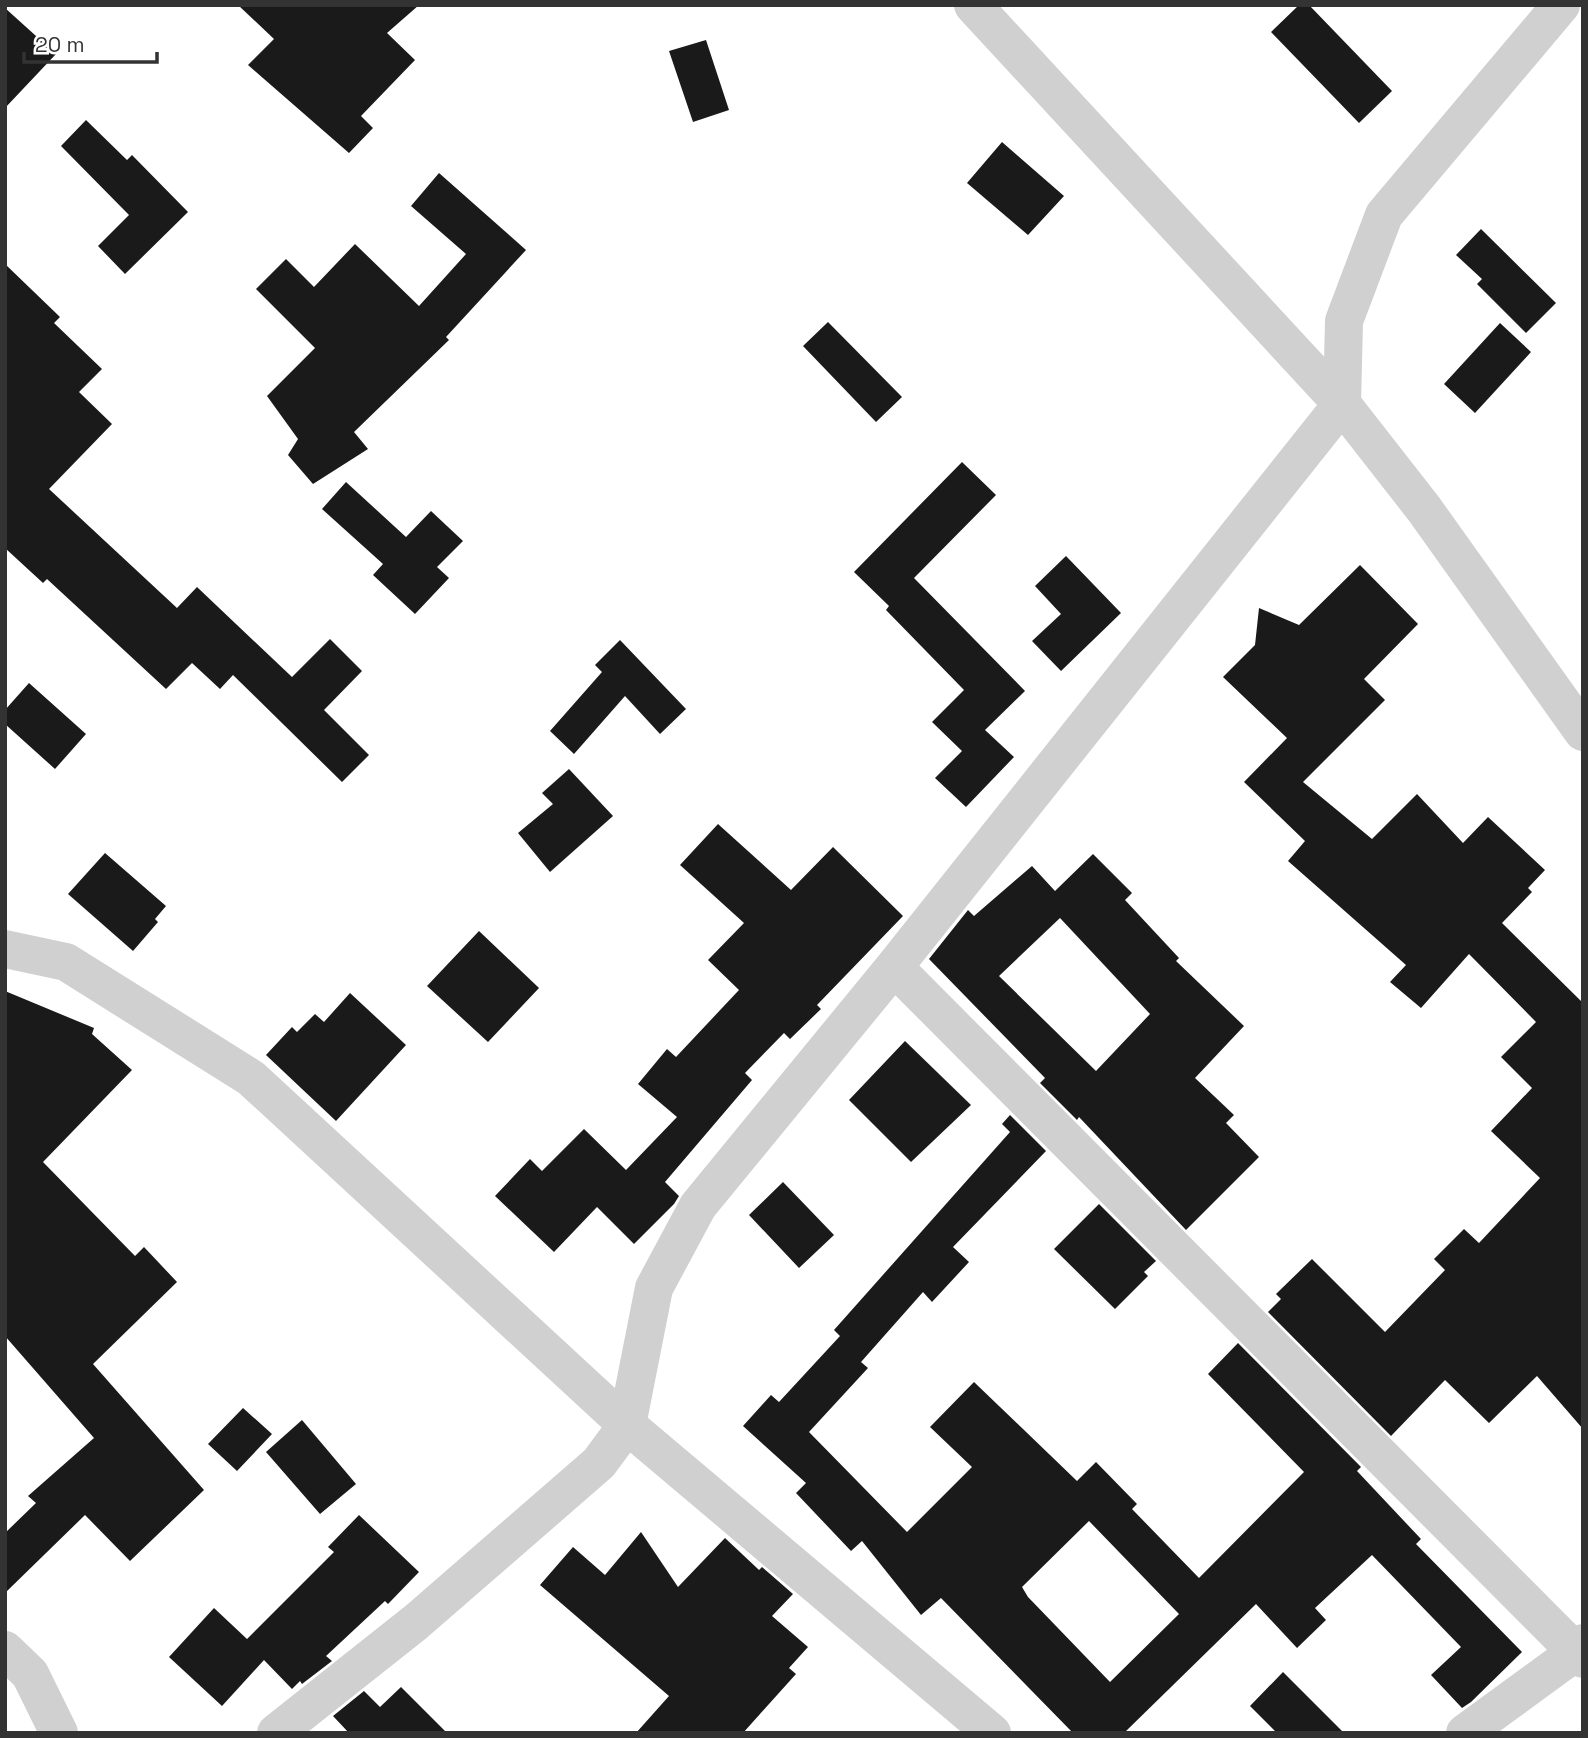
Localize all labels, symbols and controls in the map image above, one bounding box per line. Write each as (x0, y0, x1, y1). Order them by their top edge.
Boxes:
scale bar (24, 21, 158, 65)
text: 20 m (35, 31, 85, 58)

